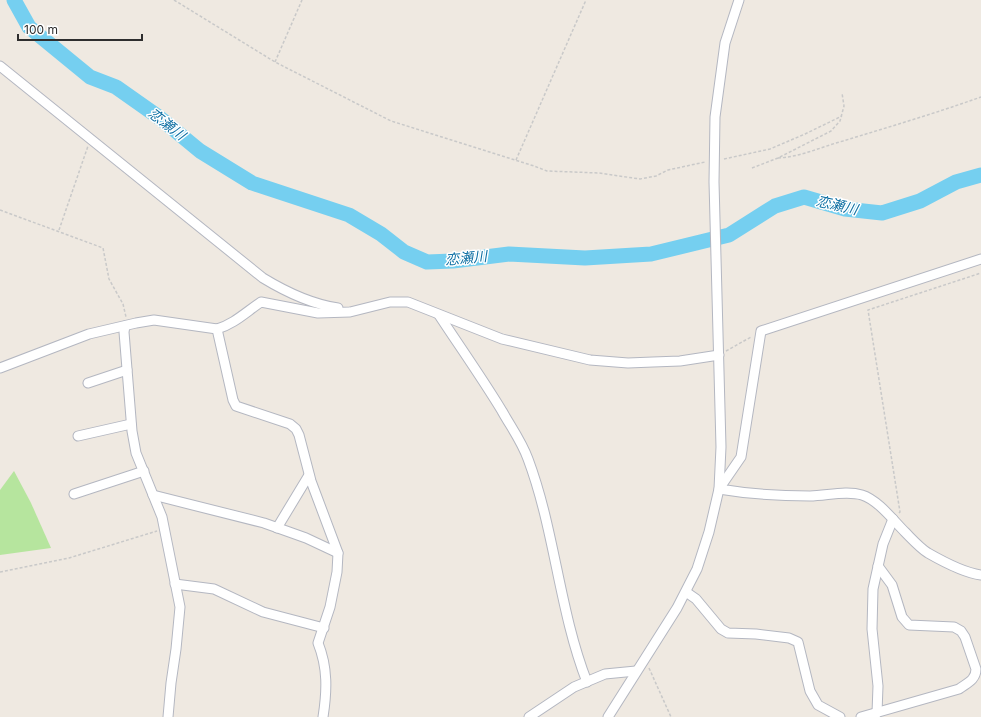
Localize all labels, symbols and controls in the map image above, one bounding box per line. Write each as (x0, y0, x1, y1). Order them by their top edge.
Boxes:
scale bar (18, 16, 142, 42)
text: 100 m (24, 22, 58, 37)
water label: 恋瀬川 (146, 104, 191, 144)
water label: 恋瀬川 (815, 192, 861, 218)
water label: 恋瀬川 (444, 247, 490, 268)

